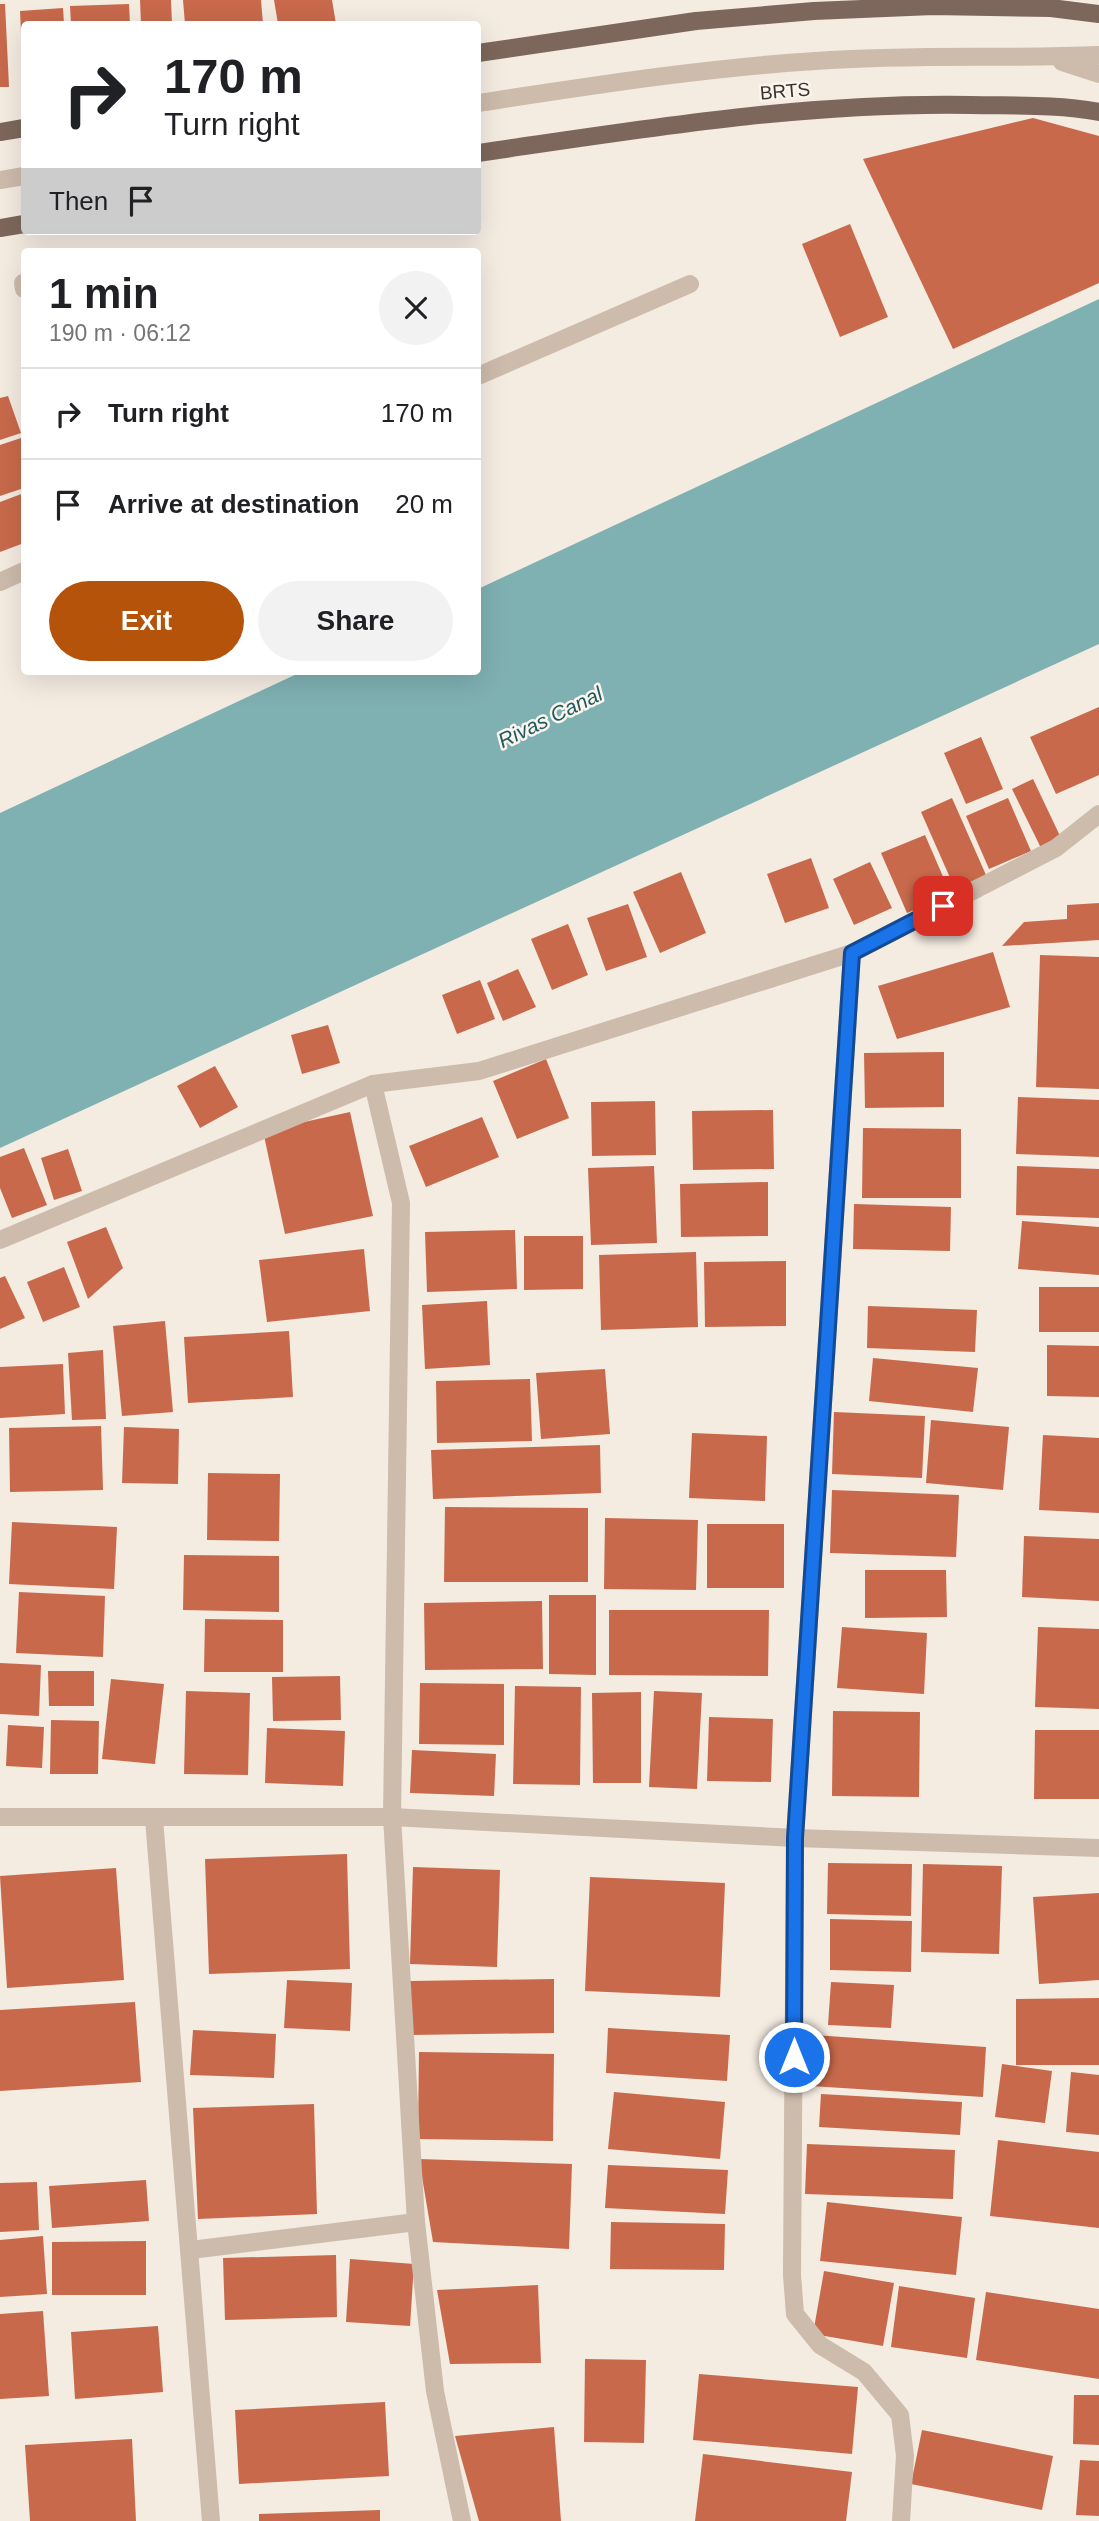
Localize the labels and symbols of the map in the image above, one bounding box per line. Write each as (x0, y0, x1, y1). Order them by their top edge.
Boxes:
street label: BRTS (759, 78, 811, 104)
water label: Rivas Canal (494, 681, 607, 752)
pin (913, 876, 973, 936)
position arrow (757, 2020, 831, 2094)

